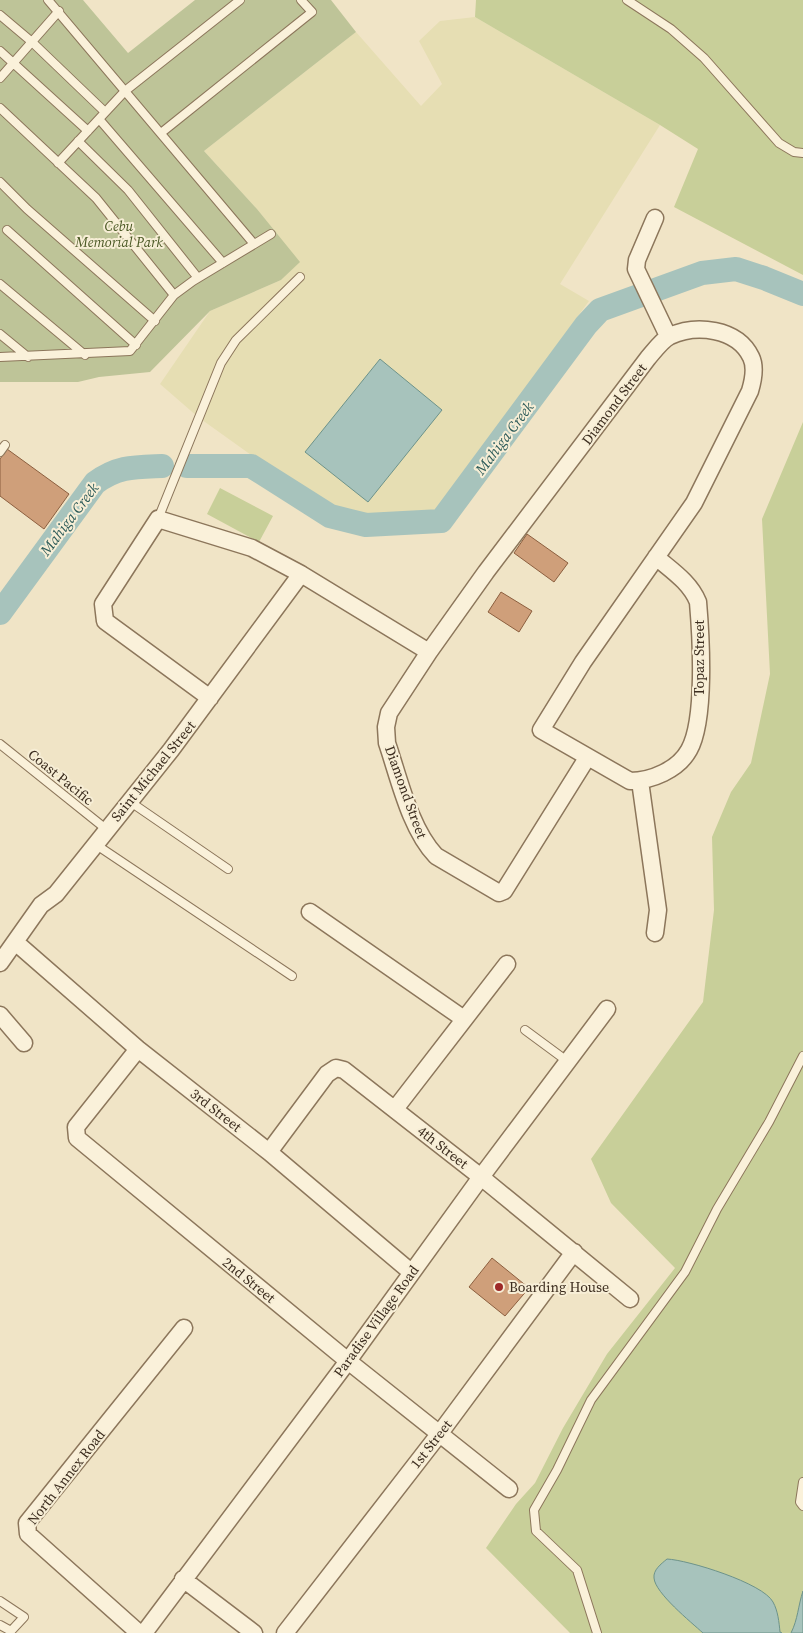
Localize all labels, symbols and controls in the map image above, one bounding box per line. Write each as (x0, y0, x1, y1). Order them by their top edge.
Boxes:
park label: Cebu Memorial Park (74, 216, 163, 252)
street label: Diamond Street (577, 359, 652, 449)
water label: Mahiga Creek (469, 397, 539, 480)
water label: Mahiga Creek (34, 478, 104, 561)
street label: Topaz Street (689, 619, 709, 696)
street label: Saint Michael Street (106, 716, 200, 826)
street label: Diamond Street (380, 743, 432, 842)
street label: Coast Pacific (24, 744, 98, 810)
street label: 3rd Street (186, 1084, 246, 1137)
street label: 4th Street (413, 1121, 473, 1173)
street label: 2nd Street (218, 1252, 280, 1308)
street label: Paradise Village Road (329, 1261, 424, 1381)
place label: Boarding House (509, 1277, 609, 1297)
marker: Boarding House (493, 1281, 505, 1293)
street label: 1st Street (406, 1415, 457, 1473)
street label: North Annex Road (22, 1425, 110, 1529)

